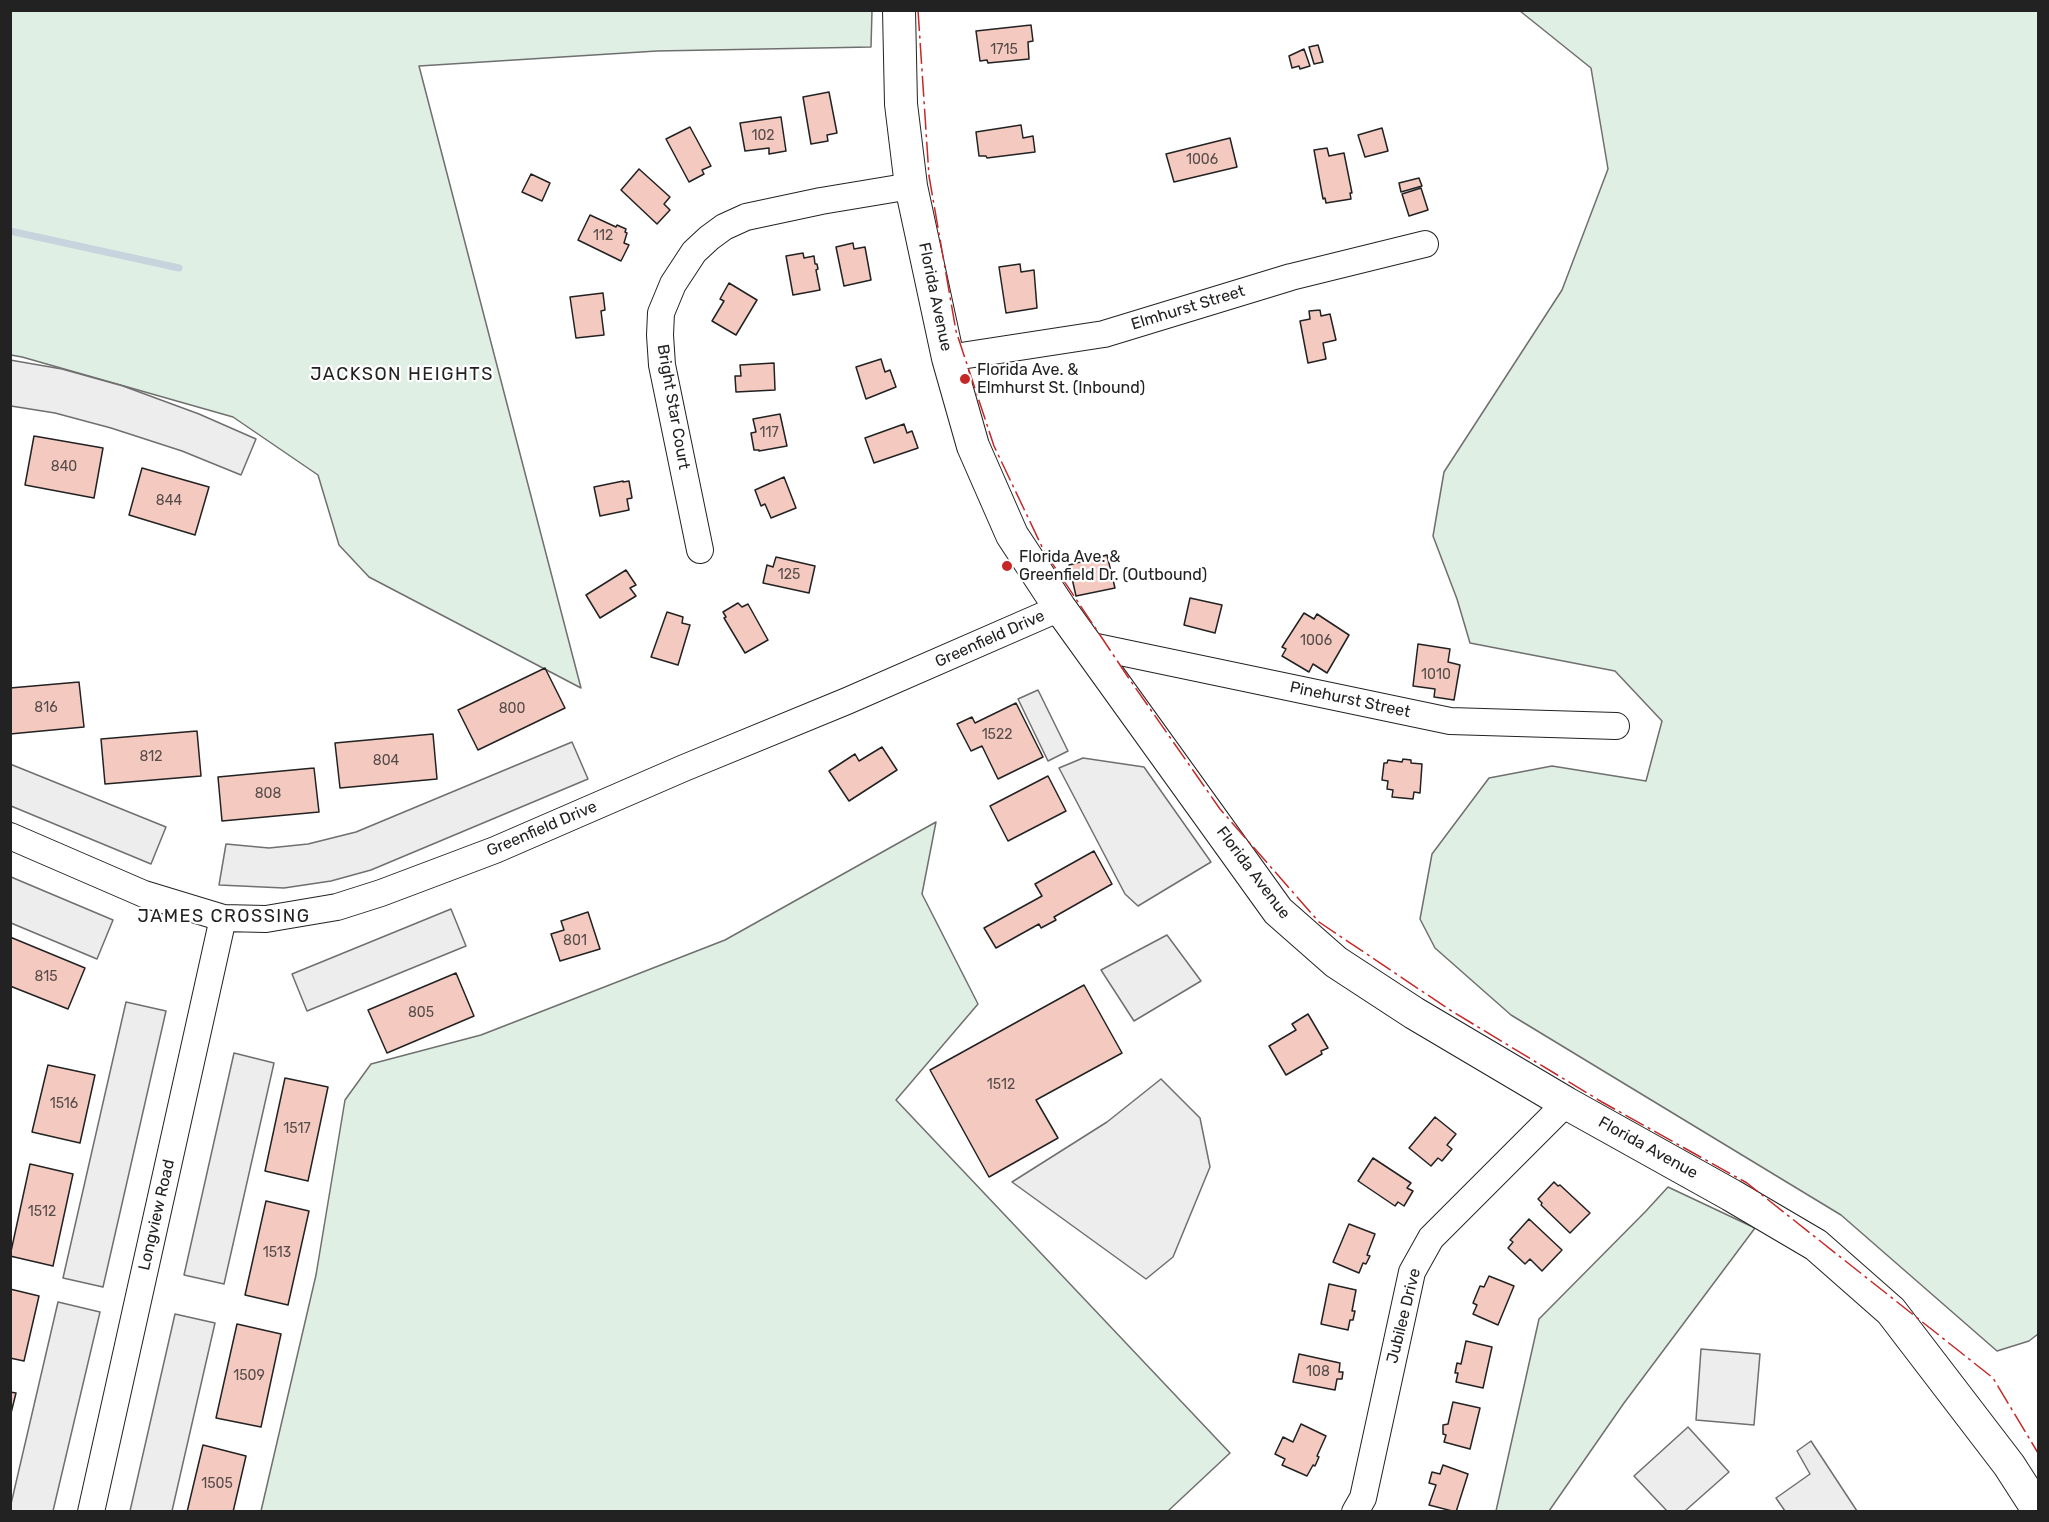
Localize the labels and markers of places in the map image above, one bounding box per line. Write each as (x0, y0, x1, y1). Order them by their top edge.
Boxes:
place label: Florida Ave. & Elmhurst St. (Inbound) (977, 360, 1145, 398)
marker: Florida Ave. & Elmhurst St. (Inbound) (958, 372, 972, 386)
place label: Florida Ave. & Greenfield Dr. (Outbound) (1019, 547, 1207, 585)
marker: Florida Ave. & Greenfield Dr. (Outbound) (1000, 559, 1014, 573)

